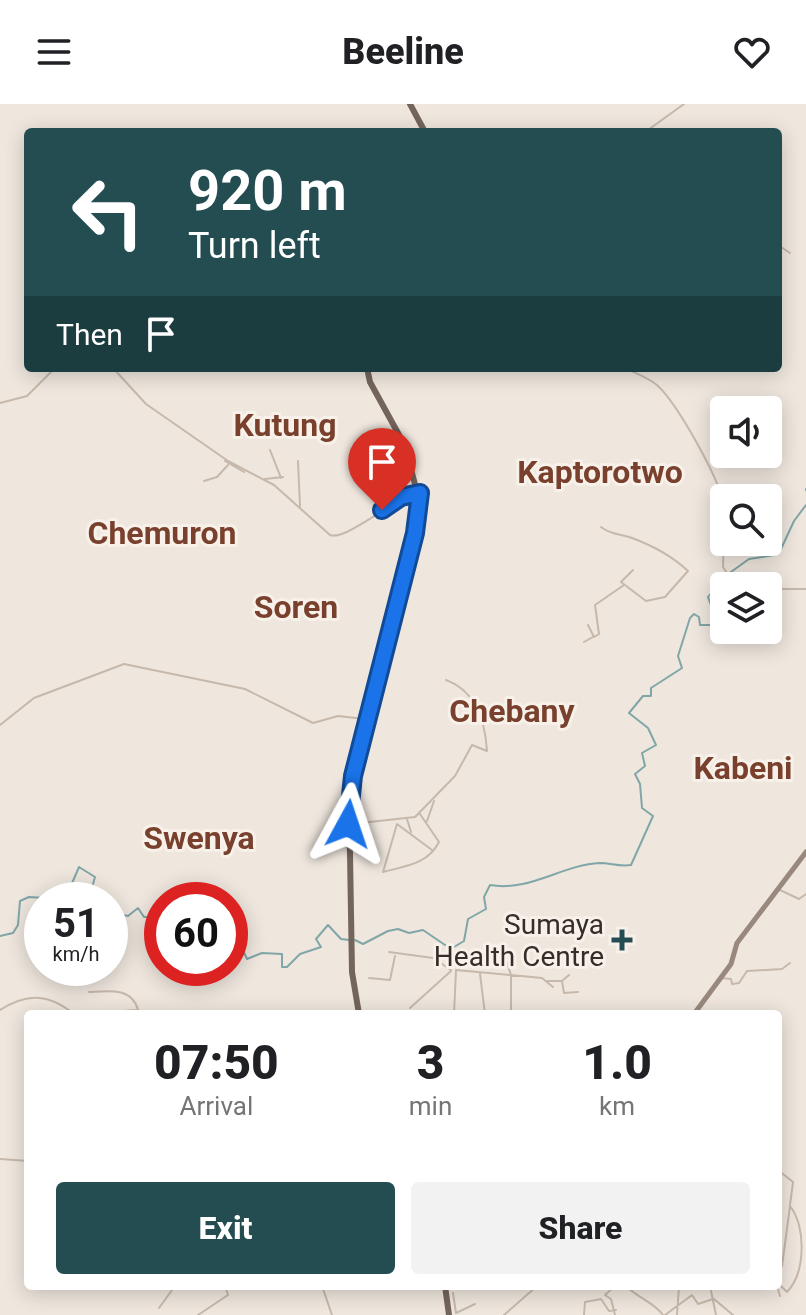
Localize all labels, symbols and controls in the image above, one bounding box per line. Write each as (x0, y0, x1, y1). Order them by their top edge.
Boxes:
icon: menu (32, 30, 76, 74)
icon: heart (730, 30, 774, 74)
text: Beeline (342, 31, 464, 73)
text: 920 m (188, 158, 347, 224)
icon: left (56, 160, 160, 264)
text: Turn left (188, 225, 321, 267)
icon: arrive (139, 312, 183, 356)
text: Then (56, 317, 123, 352)
map controls (710, 396, 782, 644)
button: sound (710, 396, 782, 468)
district label: Kutung (234, 406, 336, 444)
pin (348, 428, 416, 510)
icon: arrive (360, 440, 404, 484)
district label: Kaptorotwo (517, 453, 683, 491)
button: search (710, 484, 782, 556)
district label: Chemuron (87, 514, 237, 552)
button: layers (710, 572, 782, 644)
district label: Soren (254, 588, 338, 626)
district label: Chebany (449, 692, 576, 730)
district label: Kabeni (693, 749, 793, 787)
position arrow (306, 782, 390, 866)
district label: Swenya (143, 819, 255, 857)
speed limit sign: 60 (144, 882, 248, 986)
text: 51 (53, 900, 99, 947)
place label: Sumaya Health Centre (434, 908, 604, 973)
marker: Sumaya Health Centre (611, 929, 633, 951)
text: km/h (53, 942, 99, 966)
text: 07:50 (154, 1034, 279, 1091)
text: 3 (417, 1034, 444, 1091)
text: 1.0 (582, 1034, 652, 1091)
text: Arrival (180, 1091, 253, 1121)
text: min (409, 1091, 452, 1121)
text: km (599, 1091, 635, 1121)
button: Exit (56, 1182, 395, 1274)
button: Share (411, 1182, 750, 1274)

